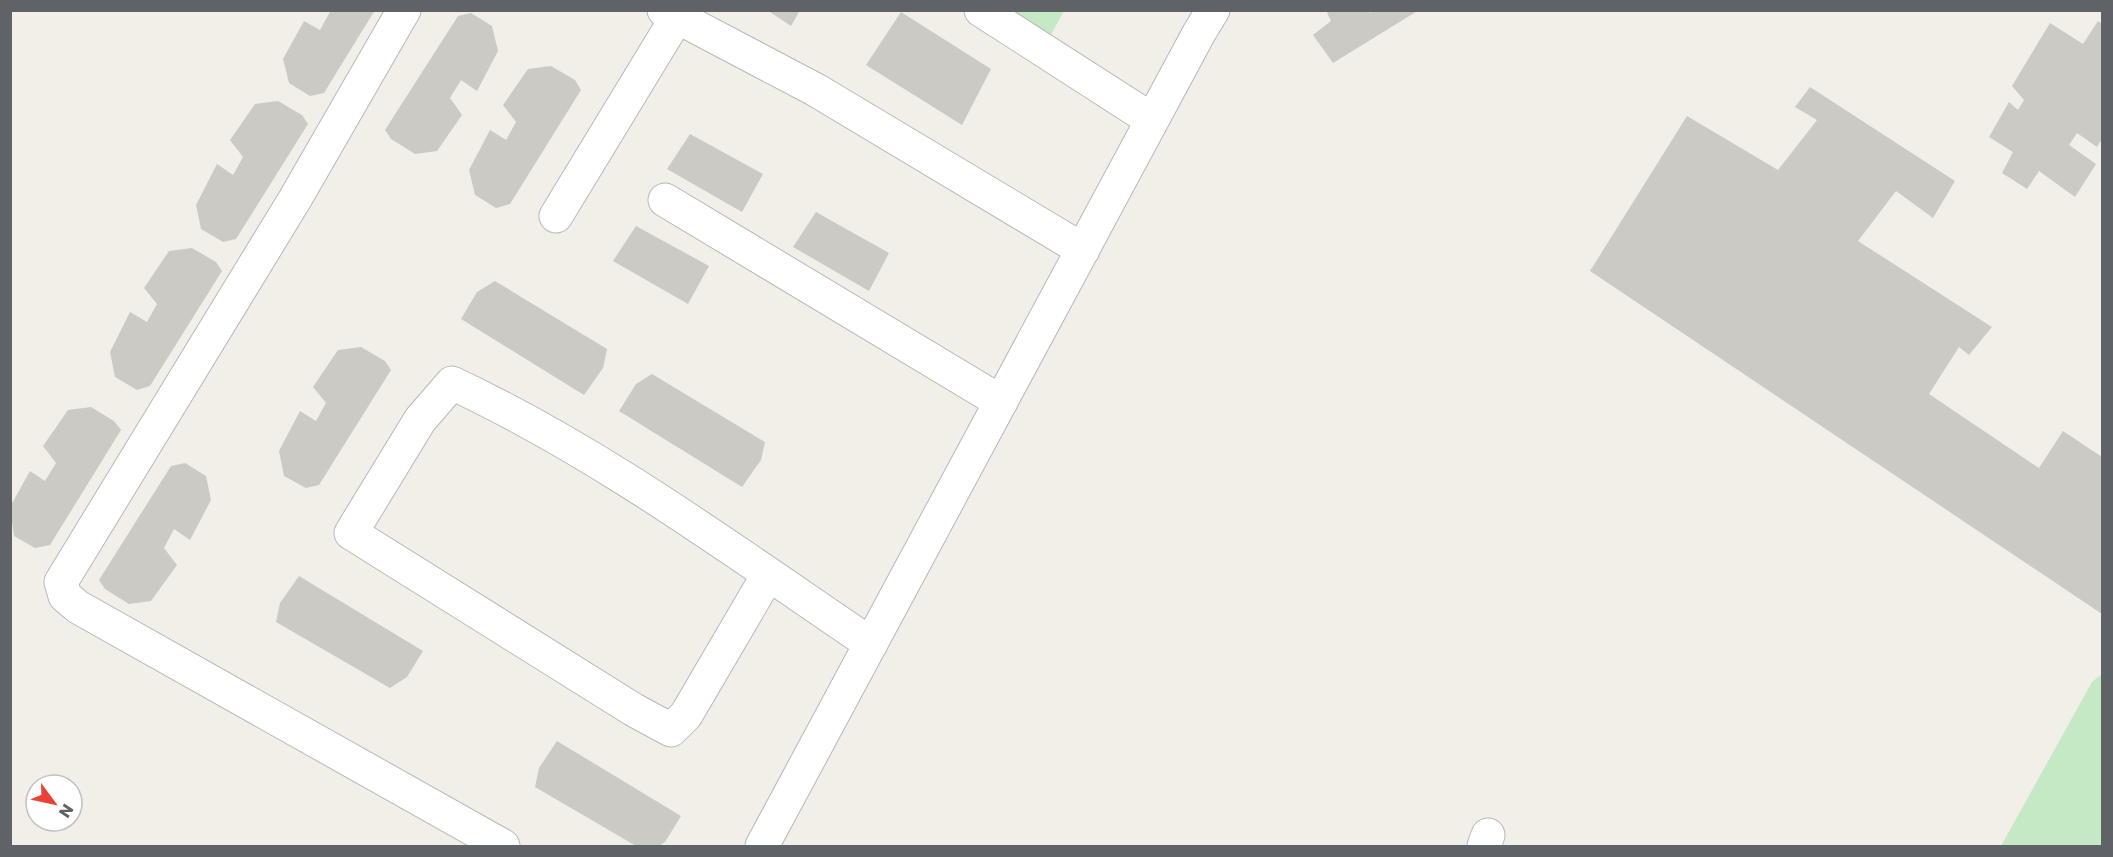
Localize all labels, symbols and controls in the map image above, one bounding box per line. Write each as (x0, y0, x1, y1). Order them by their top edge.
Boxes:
north arrow (24, 773, 84, 833)
text: N (53, 800, 79, 822)

